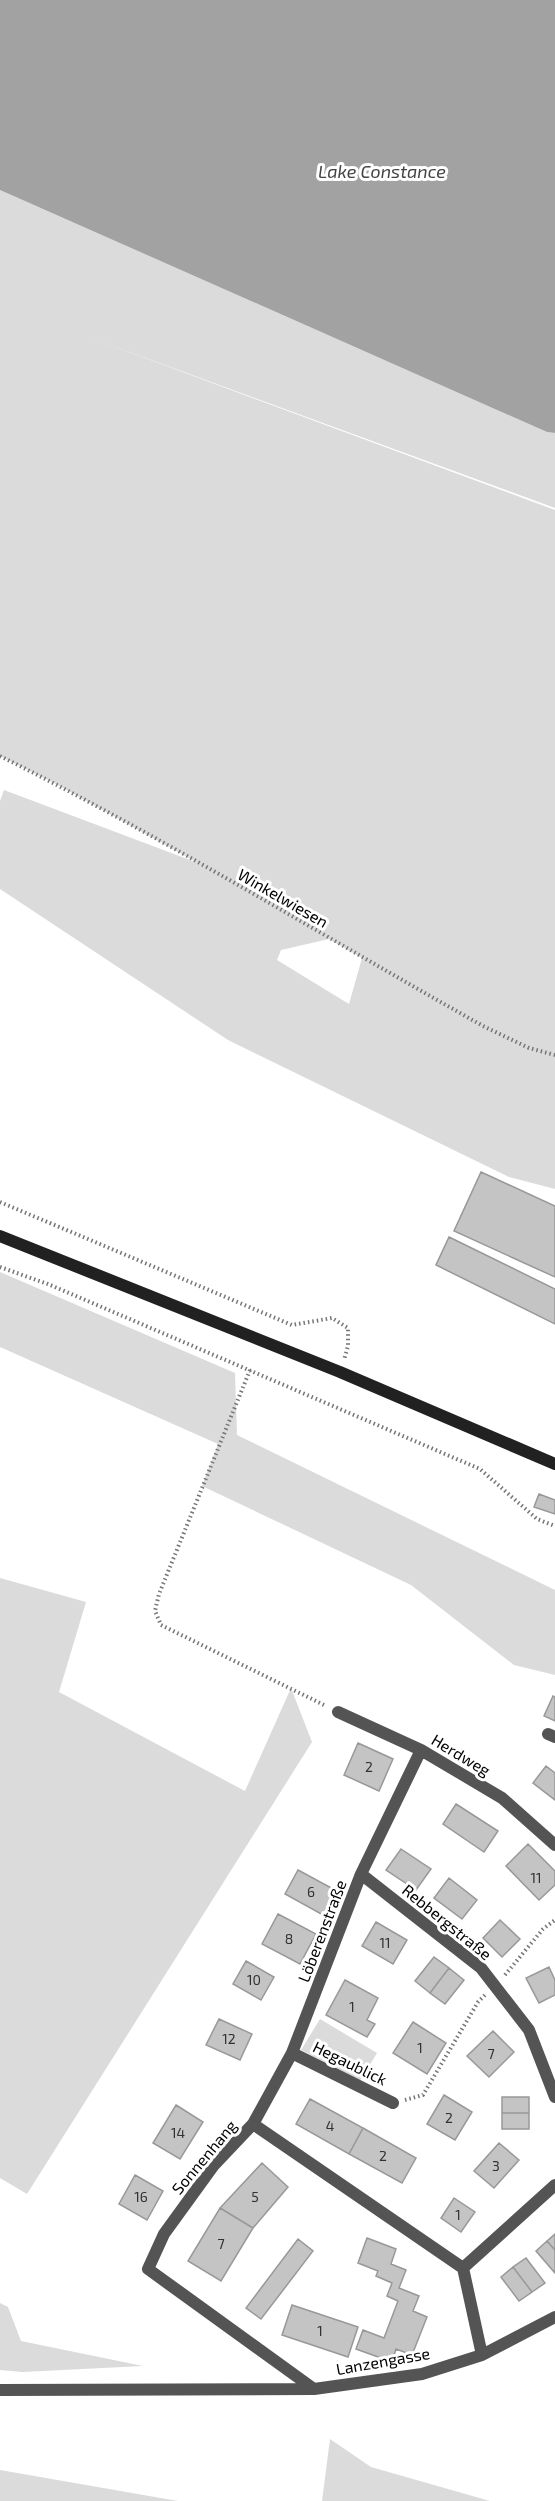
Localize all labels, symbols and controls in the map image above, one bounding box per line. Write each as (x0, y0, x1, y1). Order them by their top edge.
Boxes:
water label: Lake Constance (318, 160, 446, 182)
street label: Winkelwiesen (235, 864, 332, 931)
street label: Herdweg (428, 1730, 494, 1780)
house number: 2 (365, 1758, 373, 1775)
house number: 11 (530, 1869, 542, 1886)
street label: Löberenstraße (293, 1877, 350, 1985)
street label: Rebbergstraße (399, 1880, 496, 1963)
house number: 6 (307, 1883, 315, 1900)
house number: 8 (285, 1930, 293, 1947)
house number: 11 (379, 1934, 391, 1951)
house number: 10 (247, 1971, 261, 1988)
house number: 1 (349, 1998, 355, 2015)
house number: 12 (222, 2030, 236, 2047)
street label: Hegaublick (310, 2037, 390, 2089)
house number: 1 (417, 2039, 423, 2056)
house number: 7 (487, 2045, 495, 2062)
house number: 2 (445, 2109, 453, 2126)
street label: Sonnenhang (167, 2116, 240, 2198)
house number: 4 (326, 2117, 334, 2134)
house number: 14 (171, 2124, 185, 2141)
house number: 2 (379, 2147, 387, 2164)
house number: 3 (492, 2157, 500, 2174)
house number: 16 (134, 2188, 148, 2205)
house number: 5 (251, 2188, 259, 2205)
house number: 1 (455, 2206, 461, 2223)
house number: 7 (217, 2235, 225, 2252)
house number: 1 (317, 2322, 323, 2339)
street label: Lanzengasse (335, 2343, 431, 2378)

